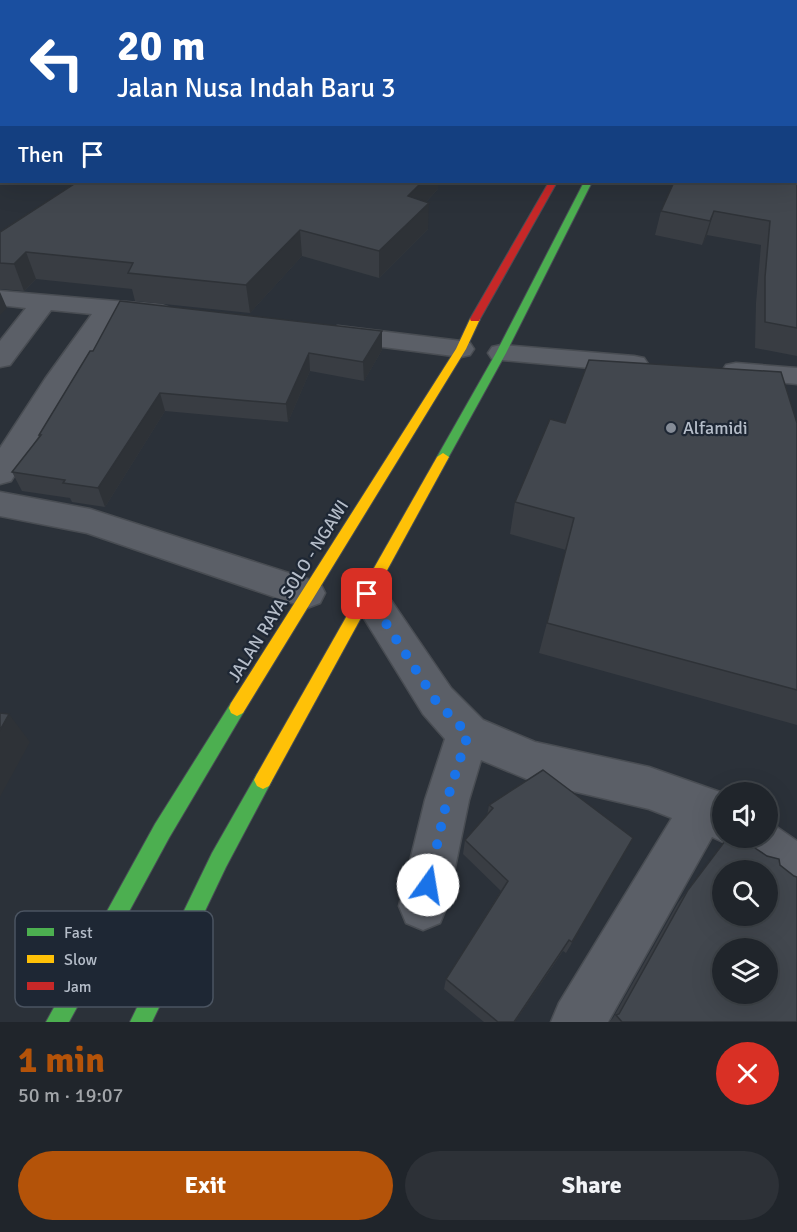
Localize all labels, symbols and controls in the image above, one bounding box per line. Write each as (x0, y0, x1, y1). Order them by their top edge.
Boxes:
text: 20 m (117, 21, 206, 72)
icon: left (18, 24, 96, 102)
text: Jalan Nusa Indah Baru 3 (117, 72, 396, 105)
icon: arrive (76, 138, 109, 171)
text: Then (18, 141, 64, 168)
place label: Alfamidi (683, 417, 748, 439)
marker: Alfamidi (664, 421, 678, 435)
street label: JALAN RAYA SOLO - NGAWI (223, 496, 353, 686)
pin (341, 568, 392, 619)
icon: arrive (350, 577, 383, 610)
map controls (712, 782, 778, 1004)
button: sound (712, 782, 778, 848)
position arrow (396, 853, 460, 917)
button: search (712, 860, 778, 926)
legend (15, 911, 213, 1007)
text: Fast (64, 923, 93, 943)
button: layers (712, 938, 778, 1004)
text: Slow (64, 950, 98, 970)
text: Jam (64, 977, 92, 997)
text: 1 min (18, 1038, 105, 1083)
button: close (716, 1042, 779, 1105)
text: 50 m · 19:07 (18, 1083, 123, 1108)
button: Exit (18, 1151, 393, 1220)
button: Share (405, 1151, 779, 1220)

